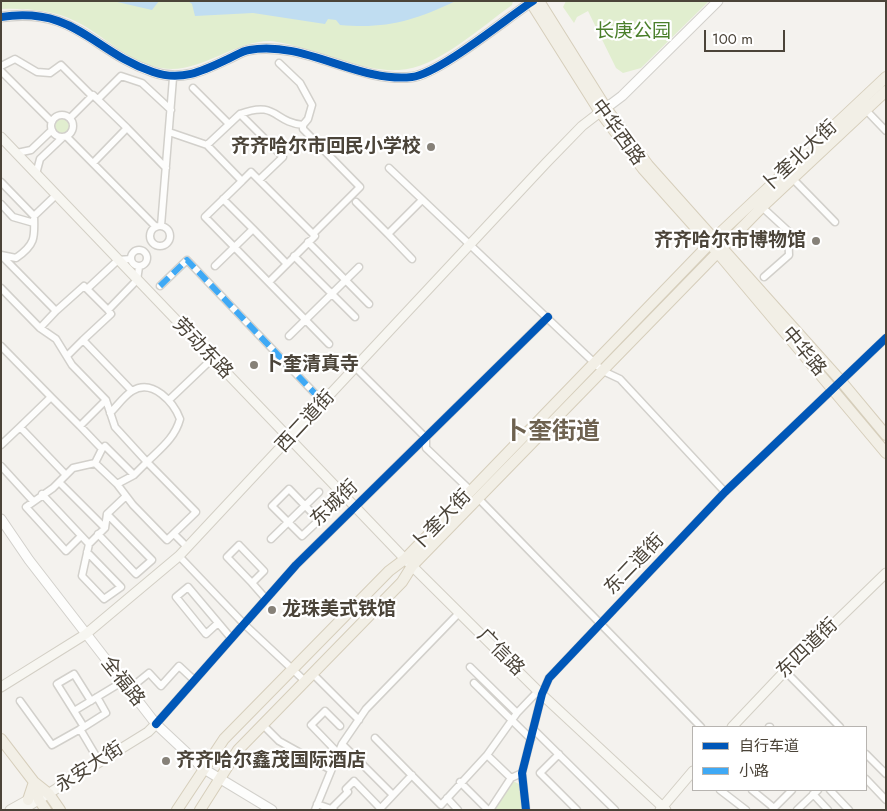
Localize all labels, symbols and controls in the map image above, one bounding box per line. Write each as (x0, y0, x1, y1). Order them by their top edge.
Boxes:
scale bar (707, 20, 788, 52)
park label: 长庚公园 (595, 21, 671, 43)
text: 100 m (712, 28, 753, 50)
street label: 中华西路 (585, 96, 649, 170)
street label: 卜奎北大街 (757, 116, 843, 198)
place label: 齐齐哈尔市回民小学校 (231, 136, 421, 158)
marker: 齐齐哈尔市回民小学校 (425, 141, 437, 153)
place label: 齐齐哈尔市博物馆 (654, 230, 806, 252)
marker: 齐齐哈尔市博物馆 (810, 235, 822, 247)
street label: 劳动东路 (167, 314, 237, 384)
street label: 中华路 (776, 323, 830, 381)
place label: 卜奎清真寺 (264, 354, 359, 376)
marker: 卜奎清真寺 (248, 359, 260, 371)
street label: 西二道街 (272, 386, 340, 458)
district label: 卜奎街道 (504, 419, 600, 447)
street label: 东城街 (307, 476, 363, 532)
street label: 卜奎大街 (407, 486, 477, 556)
street label: 东二道街 (600, 530, 670, 600)
place label: 龙珠美式铁馆 (282, 599, 396, 621)
marker: 龙珠美式铁馆 (266, 604, 278, 616)
street label: 东四道街 (773, 614, 843, 684)
street label: 广信路 (472, 625, 528, 681)
street label: 全福路 (95, 653, 149, 711)
legend (692, 726, 867, 791)
text: 自行车道 (739, 735, 799, 757)
street label: 永安大街 (52, 738, 128, 798)
place label: 齐齐哈尔鑫茂国际酒店 (176, 750, 366, 772)
marker: 齐齐哈尔鑫茂国际酒店 (160, 755, 172, 767)
text: 小路 (739, 760, 769, 782)

